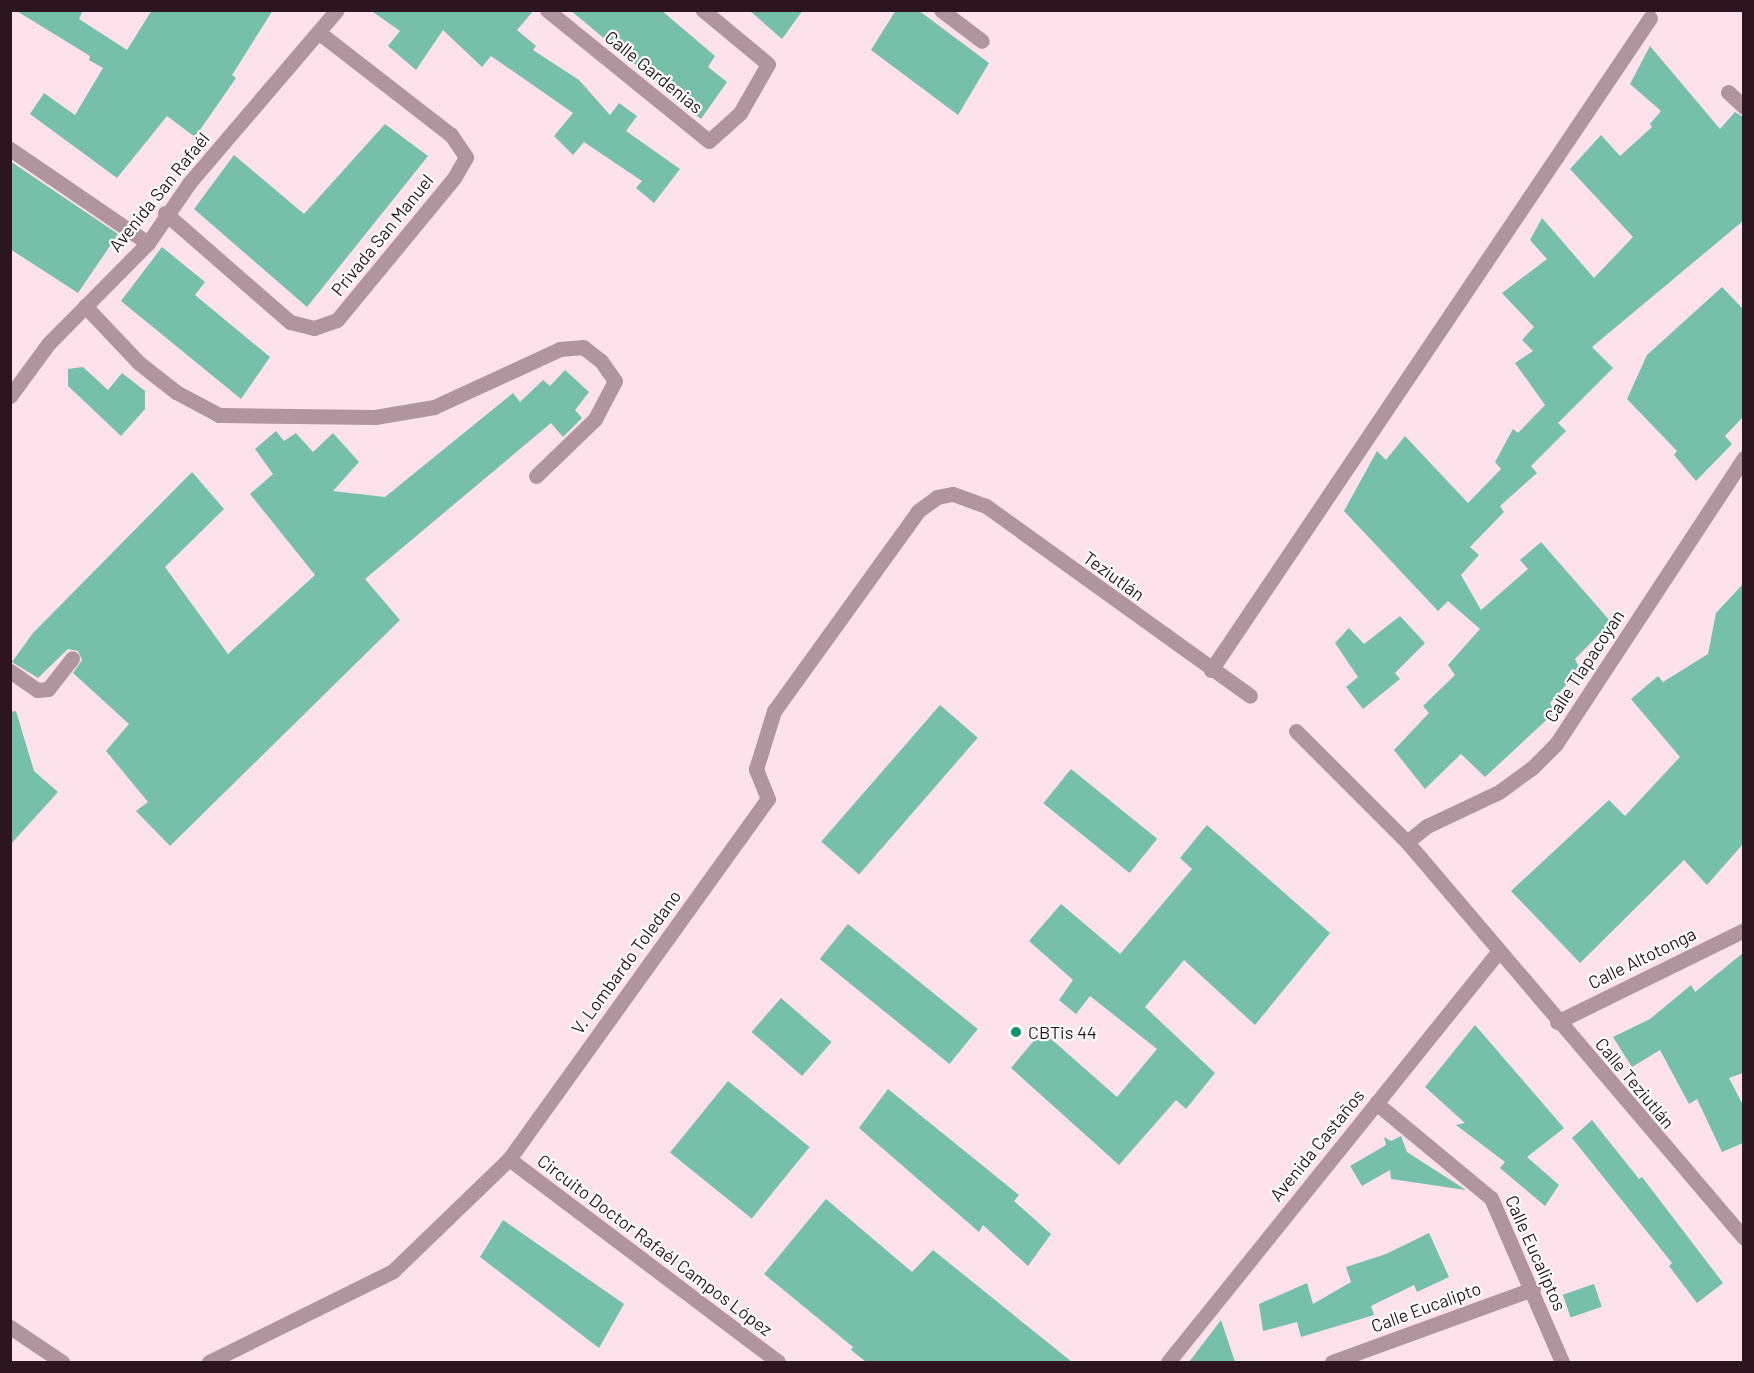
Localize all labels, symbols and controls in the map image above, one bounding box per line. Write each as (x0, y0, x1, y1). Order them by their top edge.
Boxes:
street label: Calle Gardenias (601, 26, 707, 118)
street label: Avenida San Rafaél (104, 128, 214, 256)
street label: Privada San Manuel (326, 170, 438, 300)
street label: Teziutlán (1079, 547, 1149, 605)
street label: Calle Tlapacoyan (1540, 606, 1628, 726)
street label: V. Lombardo Toledano (567, 886, 685, 1038)
street label: Calle Altotonga (1585, 923, 1699, 993)
place label: CBTis 44 (1028, 1021, 1097, 1043)
marker: CBTis 44 (1009, 1025, 1023, 1039)
street label: Calle Teziutlán (1591, 1033, 1679, 1133)
street label: Avenida Castaños (1265, 1085, 1369, 1205)
street label: Circuito Doctor Rafaél Campos López (533, 1150, 777, 1340)
street label: Calle Eucaliptos (1501, 1192, 1571, 1314)
street label: Calle Eucalipto (1368, 1277, 1484, 1337)

